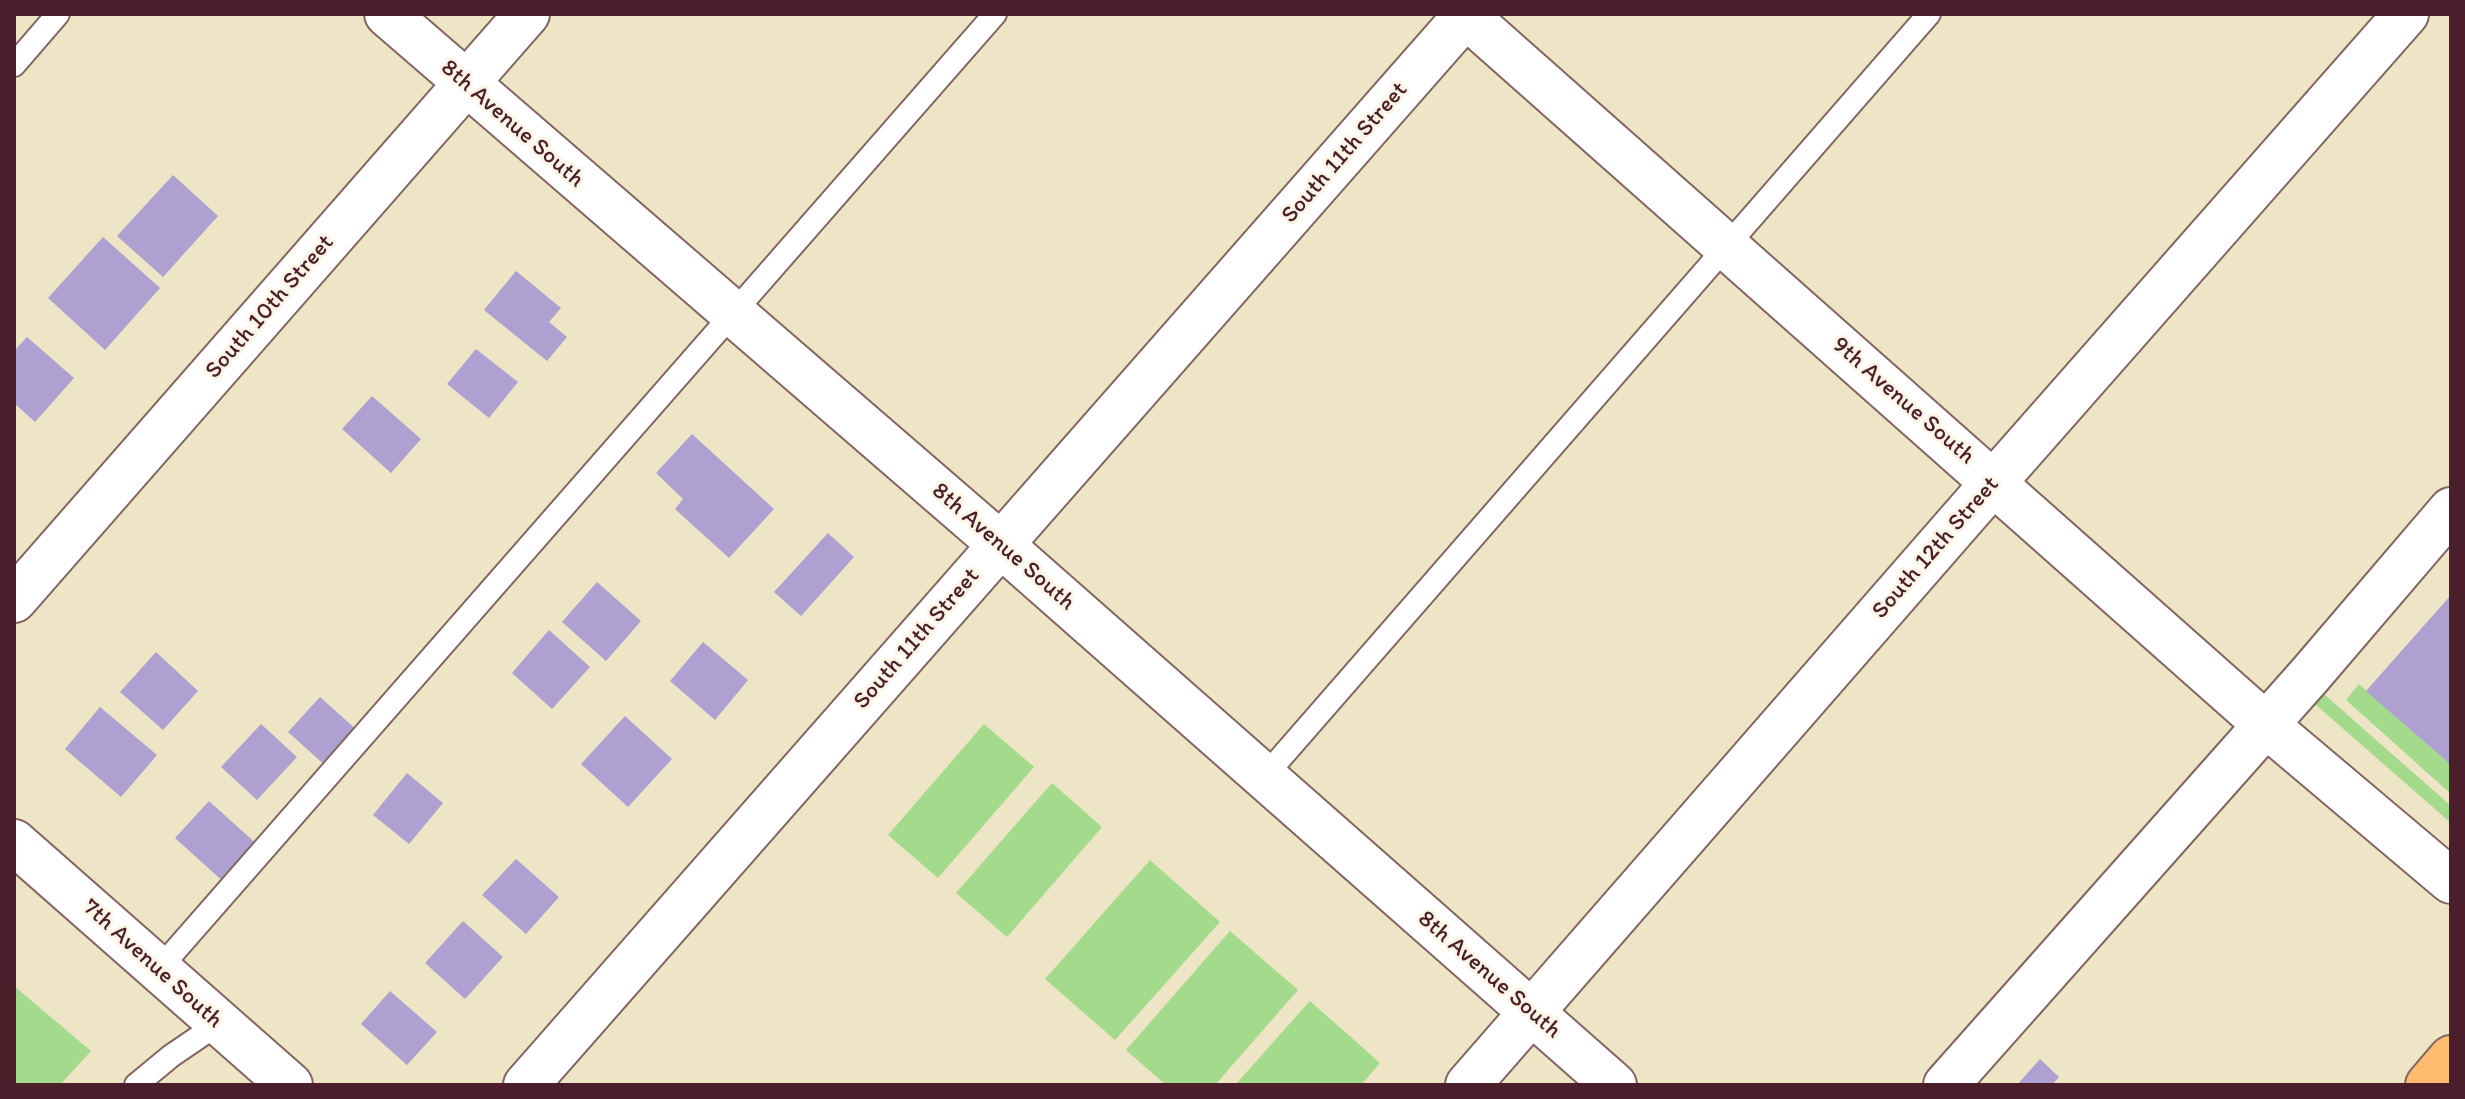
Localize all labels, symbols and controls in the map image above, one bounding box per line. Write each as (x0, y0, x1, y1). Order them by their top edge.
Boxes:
street label: 8th Avenue South (434, 54, 590, 194)
street label: South 11th Street (1276, 76, 1414, 230)
street label: South 10th Street (200, 229, 340, 385)
street label: 9th Avenue South (1826, 331, 1980, 471)
street label: South 12th Street (1866, 471, 2006, 625)
street label: 8th Avenue South (925, 477, 1081, 617)
street label: South 11th Street (848, 562, 986, 716)
street label: 7th Avenue South (76, 893, 228, 1035)
street label: 8th Avenue South (1411, 905, 1567, 1045)

